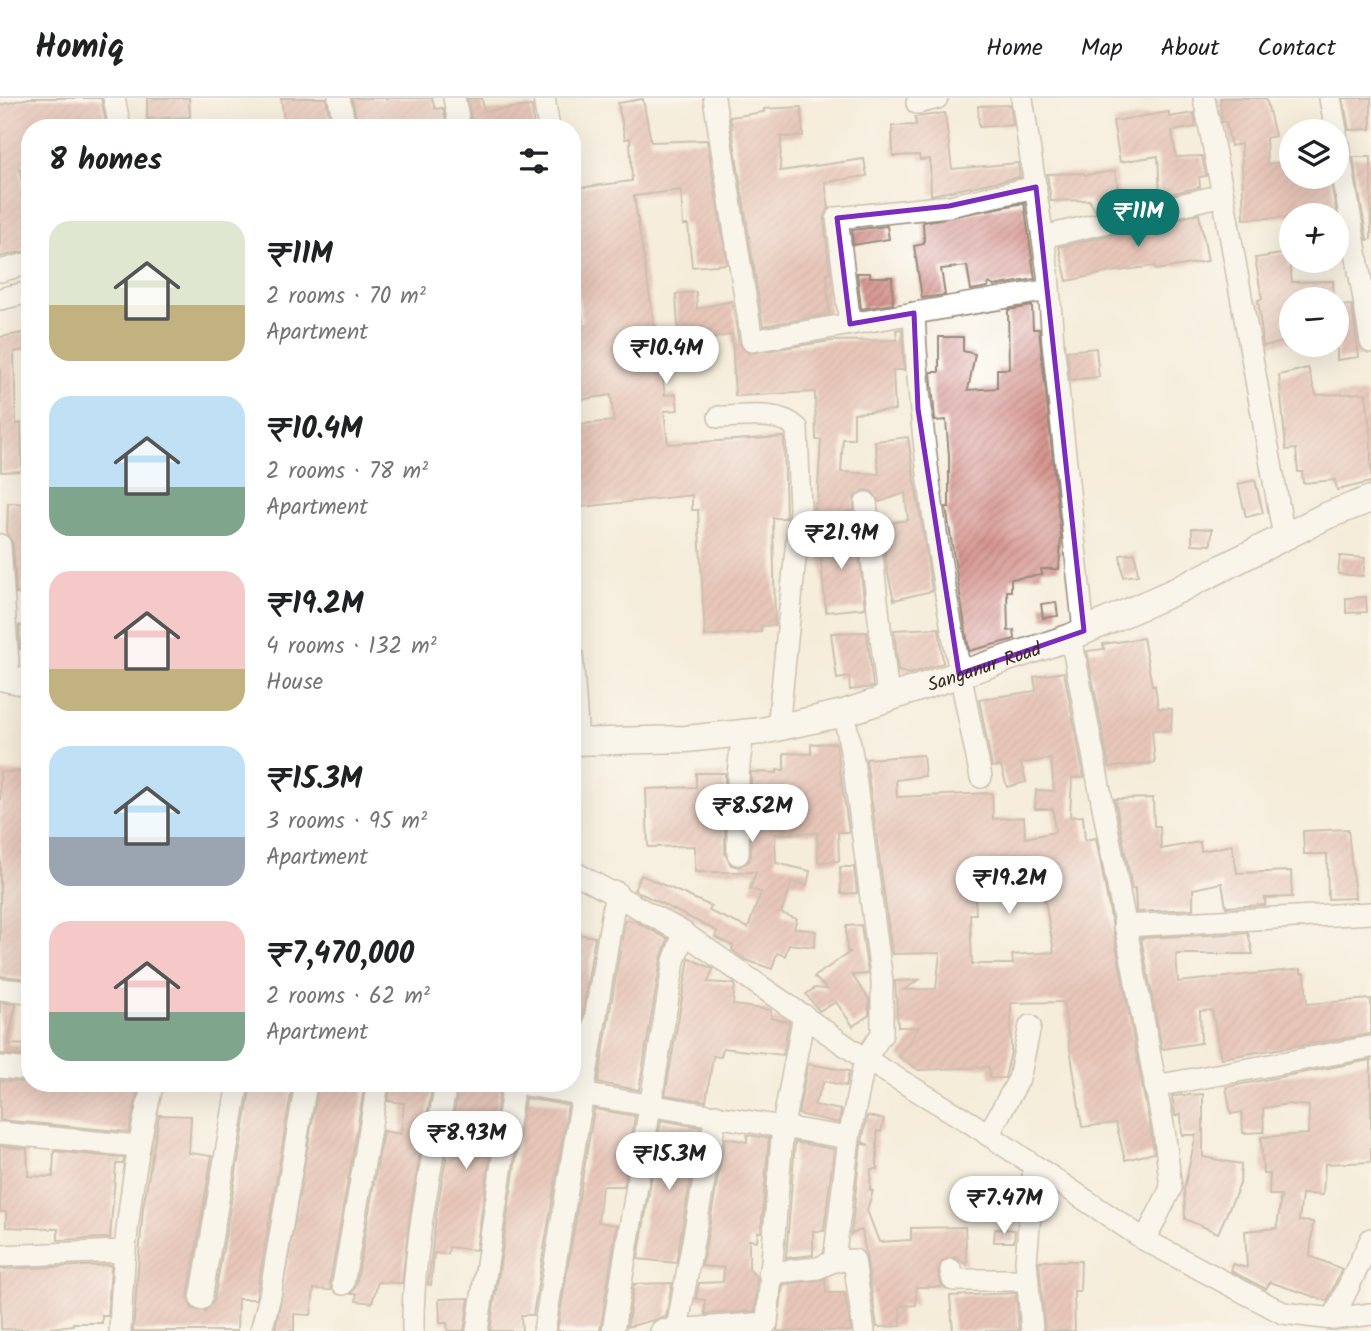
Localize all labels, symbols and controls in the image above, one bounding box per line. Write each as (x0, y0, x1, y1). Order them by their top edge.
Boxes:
text: Homiq (35, 22, 124, 75)
text: Home (986, 29, 1043, 68)
text: Map (1081, 29, 1123, 68)
text: About (1161, 29, 1219, 68)
text: Contact (1257, 29, 1336, 68)
map controls (1279, 119, 1349, 357)
button: layers (1279, 119, 1349, 189)
text: 8 homes (49, 137, 162, 185)
icon: filters (515, 142, 553, 180)
pin: ₹11M (1097, 190, 1179, 249)
text: ₹11M (1112, 194, 1164, 230)
button: + (1279, 203, 1349, 273)
text: ₹11M (266, 231, 333, 279)
icon: home (105, 249, 189, 333)
text: 2 rooms · 70 m² (266, 279, 426, 315)
button: − (1279, 287, 1349, 357)
text: Apartment (266, 315, 368, 351)
pin: ₹10.4M (609, 327, 723, 386)
text: ₹10.4M (629, 331, 703, 367)
text: ₹10.4M (266, 406, 363, 454)
icon: home (105, 424, 189, 508)
text: 2 rooms · 78 m² (266, 454, 428, 490)
text: Apartment (266, 490, 368, 526)
pin: ₹21.9M (784, 512, 898, 571)
text: ₹21.9M (804, 516, 878, 552)
text: ₹19.2M (266, 581, 364, 629)
icon: home (105, 599, 189, 683)
text: 4 rooms · 132 m² (266, 629, 437, 665)
street label: Sanganur Road (924, 635, 1046, 701)
text: House (266, 665, 323, 701)
text: ₹15.3M (266, 756, 363, 804)
icon: home (105, 774, 189, 858)
pin: ₹8.52M (695, 784, 809, 844)
text: ₹8.52M (711, 789, 793, 825)
text: 3 rooms · 95 m² (266, 804, 427, 840)
text: Apartment (266, 840, 368, 876)
pin: ₹19.2M (952, 856, 1066, 916)
text: ₹19.2M (972, 861, 1046, 897)
text: ₹7,470,000 (266, 931, 414, 979)
icon: home (105, 949, 189, 1033)
text: 2 rooms · 62 m² (266, 979, 430, 1015)
text: Apartment (266, 1015, 368, 1051)
pin: ₹8.93M (409, 1112, 523, 1171)
text: ₹8.93M (426, 1116, 506, 1152)
pin: ₹15.3M (612, 1132, 726, 1192)
text: ₹15.3M (632, 1137, 706, 1173)
pin: ₹7.47M (947, 1176, 1061, 1236)
text: ₹7.47M (965, 1181, 1043, 1217)

